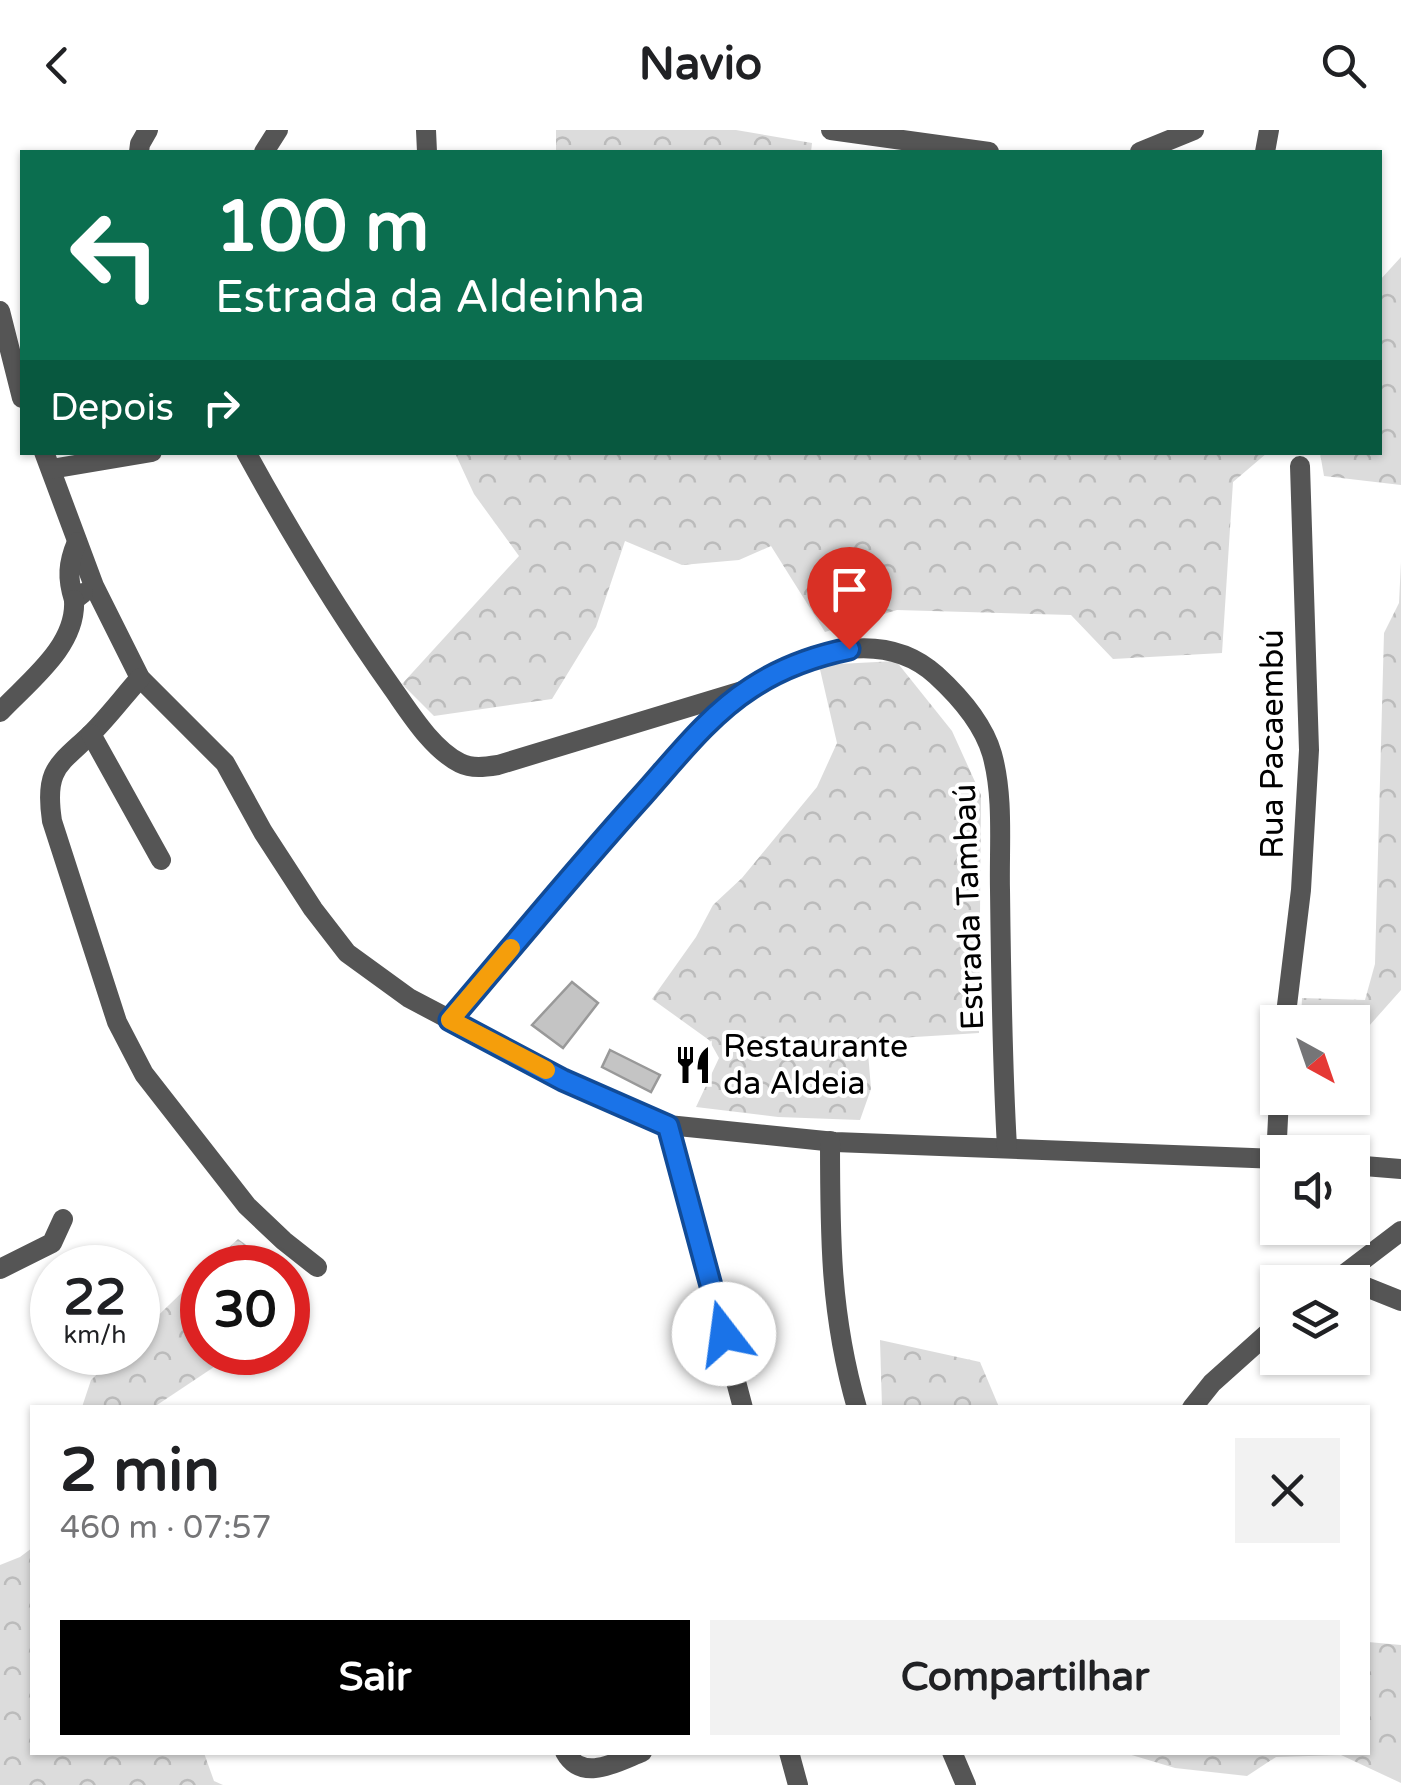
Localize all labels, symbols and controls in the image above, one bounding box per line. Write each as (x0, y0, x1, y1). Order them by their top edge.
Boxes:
icon: back (30, 38, 85, 93)
text: Navio (639, 38, 762, 92)
icon: search (1316, 38, 1371, 93)
text: 100 m (215, 186, 429, 270)
icon: left (50, 190, 180, 320)
text: Estrada da Aldeinha (215, 271, 645, 325)
icon: right (194, 380, 249, 435)
text: Depois (50, 385, 174, 431)
pin (807, 547, 892, 650)
icon: arrive (822, 562, 877, 617)
street label: Rua Pacaembú (1254, 629, 1292, 859)
street label: Estrada Tambaú (946, 783, 992, 1031)
north arrow (1260, 1005, 1370, 1115)
map controls (1260, 1005, 1370, 1375)
place label: Restaurante da Aldeia (723, 1028, 908, 1103)
restaurant icon: Restaurante da Aldeia (672, 1044, 714, 1086)
button: sound (1260, 1135, 1370, 1245)
speed limit sign: 30 (180, 1245, 310, 1375)
button: layers (1260, 1265, 1370, 1375)
text: 22 (64, 1268, 126, 1328)
position arrow (672, 1282, 776, 1386)
text: km/h (64, 1320, 126, 1350)
text: 2 min (60, 1435, 220, 1507)
button: close (1235, 1438, 1340, 1543)
text: 460 m · 07:57 (60, 1509, 272, 1547)
button: Sair (60, 1620, 690, 1735)
button: Compartilhar (710, 1620, 1340, 1735)

